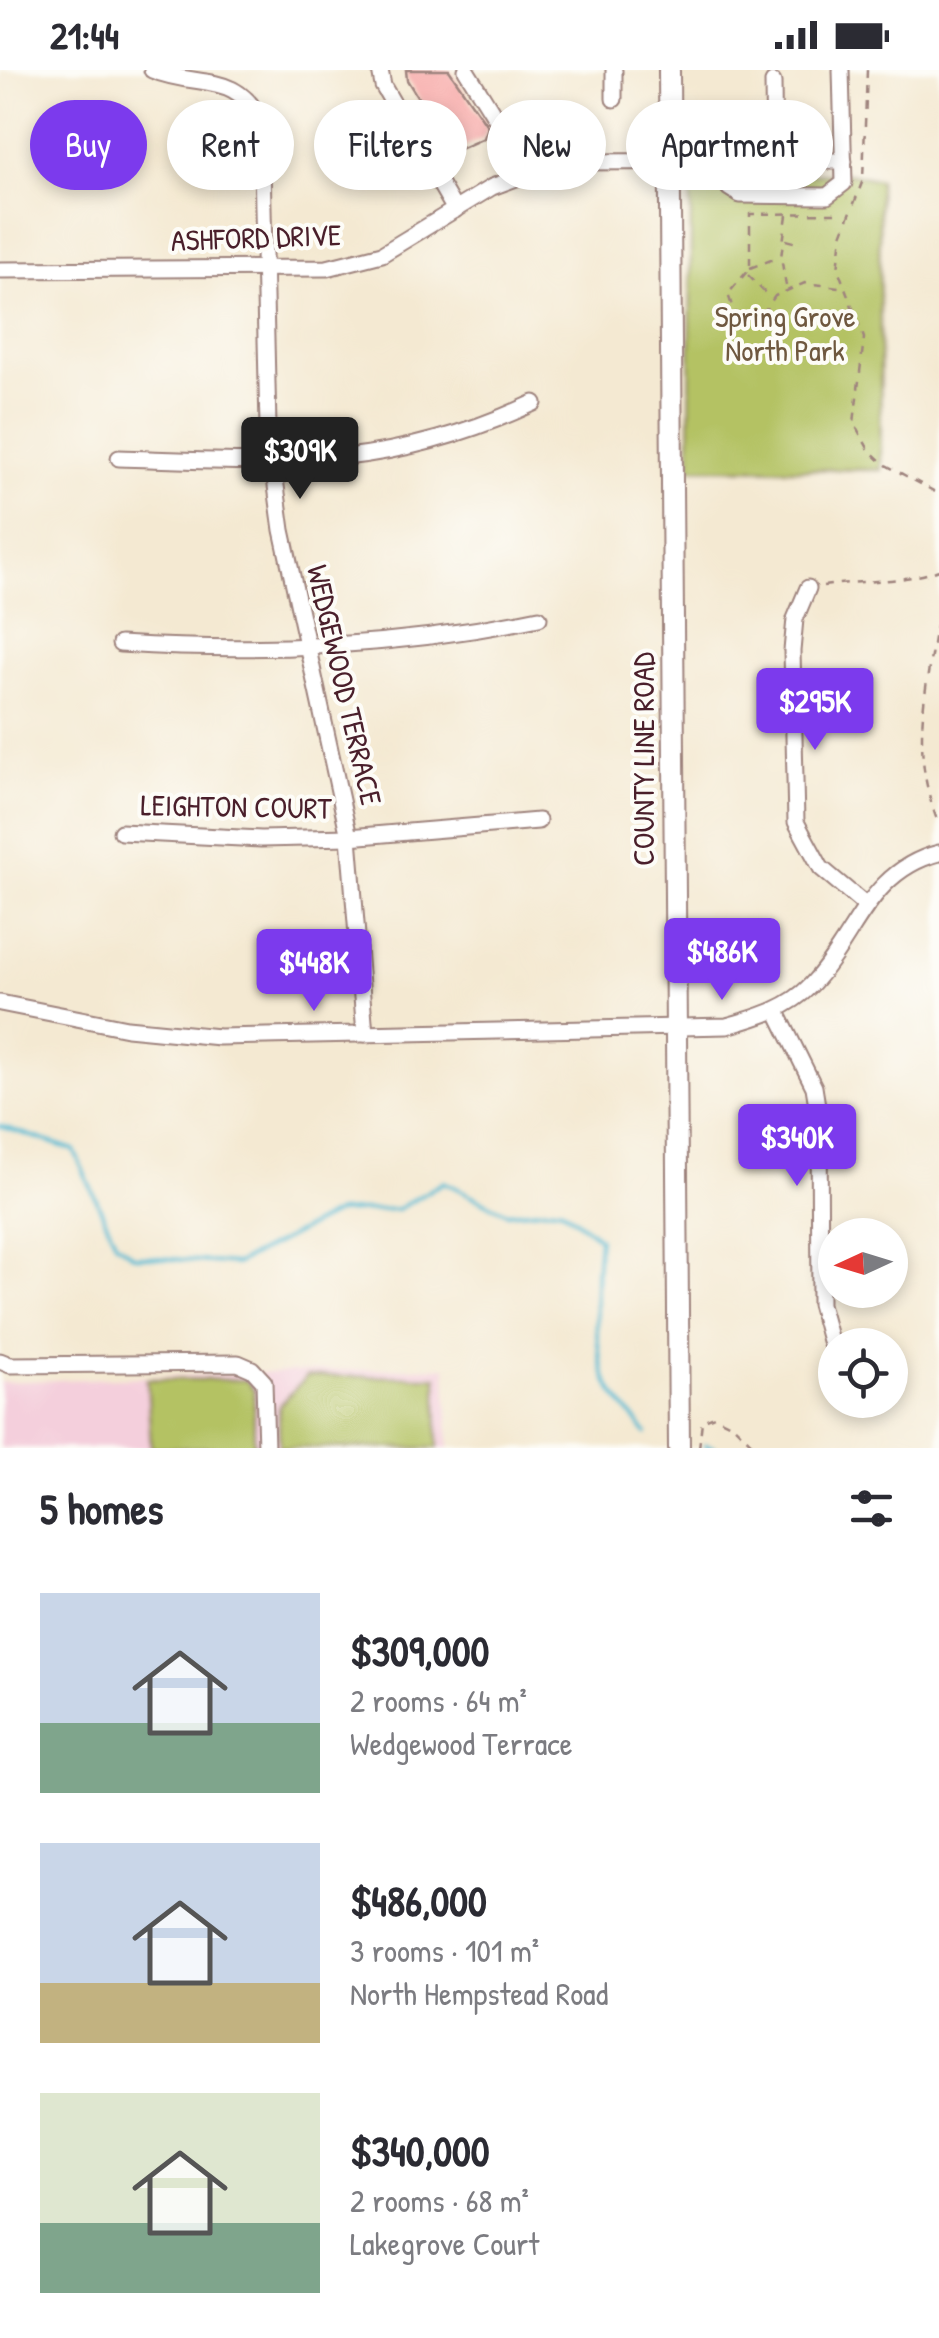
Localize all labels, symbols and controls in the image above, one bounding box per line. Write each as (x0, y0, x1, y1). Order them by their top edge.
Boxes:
text: 21:44 (50, 9, 119, 61)
chip: Buy (30, 100, 147, 190)
chip: Rent (167, 100, 294, 190)
chip: Filters (314, 100, 467, 190)
chip: New (487, 100, 606, 190)
chip: Apartment (626, 100, 833, 190)
street label: ASHFORD DRIVE (170, 214, 342, 260)
park label: Spring Grove North Park (715, 296, 855, 370)
pin: $309K (230, 417, 370, 502)
text: $309K (263, 428, 337, 471)
street label: WEDGEWOOD TERRACE (298, 561, 392, 809)
street label: COUNTY LINE ROAD (623, 652, 663, 866)
pin: $295K (745, 668, 885, 753)
text: $295K (778, 679, 852, 722)
street label: LEIGHTON COURT (140, 784, 333, 828)
pin: $486K (652, 918, 792, 1003)
pin: $448K (244, 929, 384, 1014)
text: $486K (686, 929, 758, 972)
text: $448K (279, 940, 349, 983)
pin: $340K (727, 1104, 867, 1189)
text: $340K (760, 1115, 834, 1158)
north arrow (818, 1218, 908, 1308)
map controls (818, 1218, 908, 1418)
button: locate (818, 1328, 908, 1418)
text: 5 homes (40, 1480, 163, 1537)
icon: filters (844, 1481, 899, 1536)
text: $309,000 (350, 1622, 489, 1679)
icon: home (120, 1633, 240, 1753)
text: 2 rooms · 64 m² (350, 1679, 527, 1722)
text: Wedgewood Terrace (350, 1722, 572, 1765)
text: $486,000 (350, 1872, 487, 1929)
icon: home (120, 1883, 240, 2003)
text: 3 rooms · 101 m² (350, 1929, 539, 1972)
text: North Hempstead Road (350, 1972, 608, 2015)
text: $340,000 (350, 2122, 490, 2179)
icon: home (120, 2133, 240, 2253)
text: 2 rooms · 68 m² (350, 2179, 529, 2222)
text: Lakegrove Court (350, 2222, 539, 2265)

